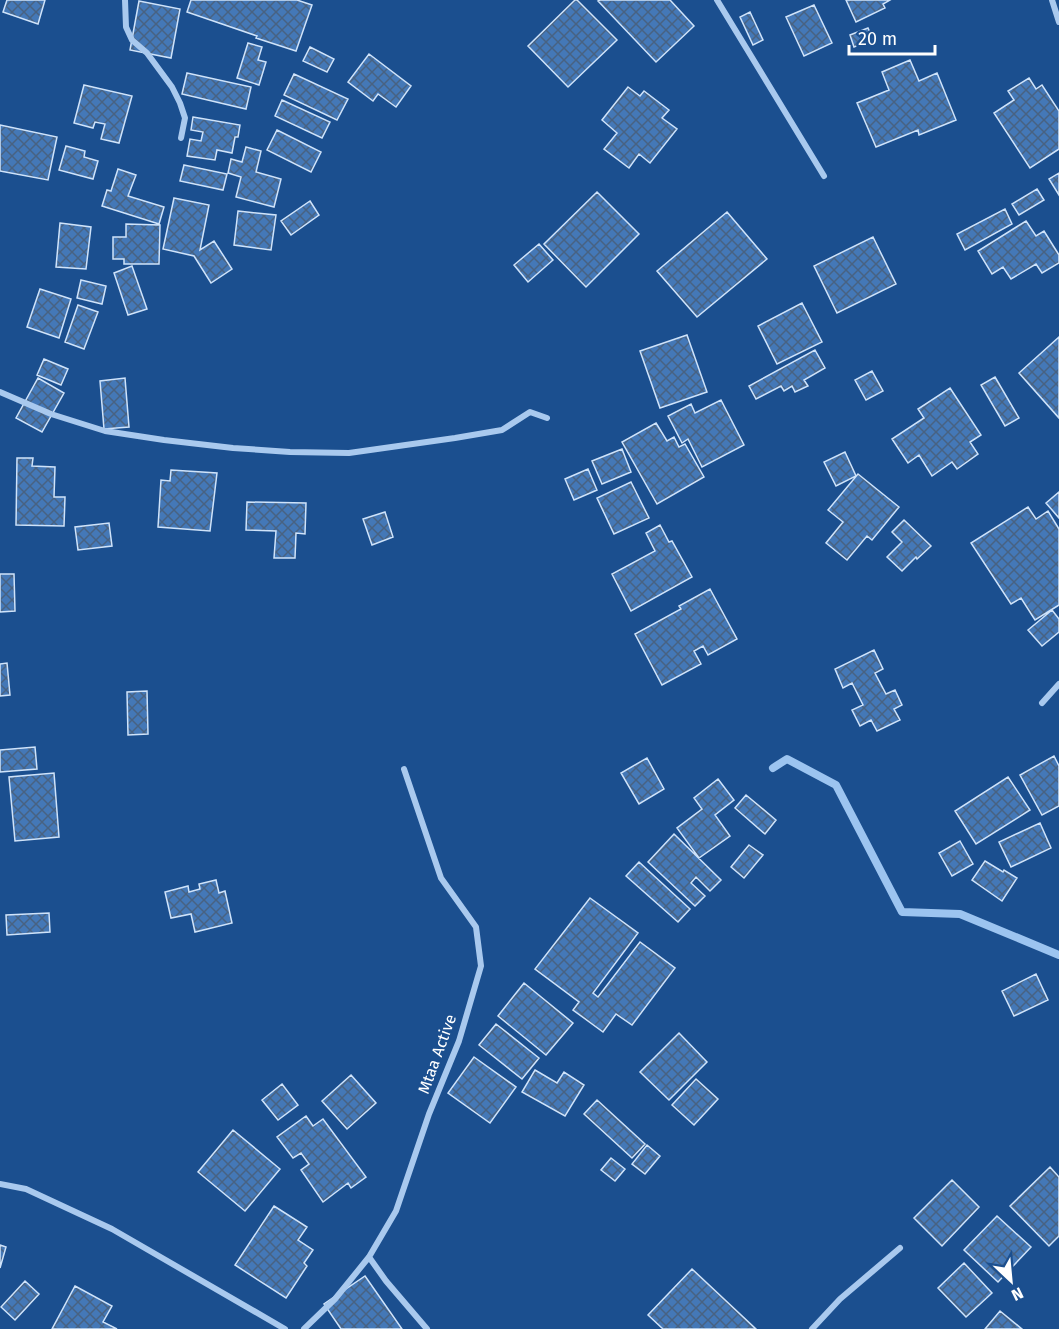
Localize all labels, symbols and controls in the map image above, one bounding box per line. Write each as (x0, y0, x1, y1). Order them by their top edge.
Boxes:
scale bar (849, 18, 934, 56)
text: 20 m (858, 28, 897, 50)
street label: Mtaa Active (414, 1012, 460, 1096)
north arrow (981, 1251, 1041, 1311)
text: N (1008, 1283, 1026, 1305)

